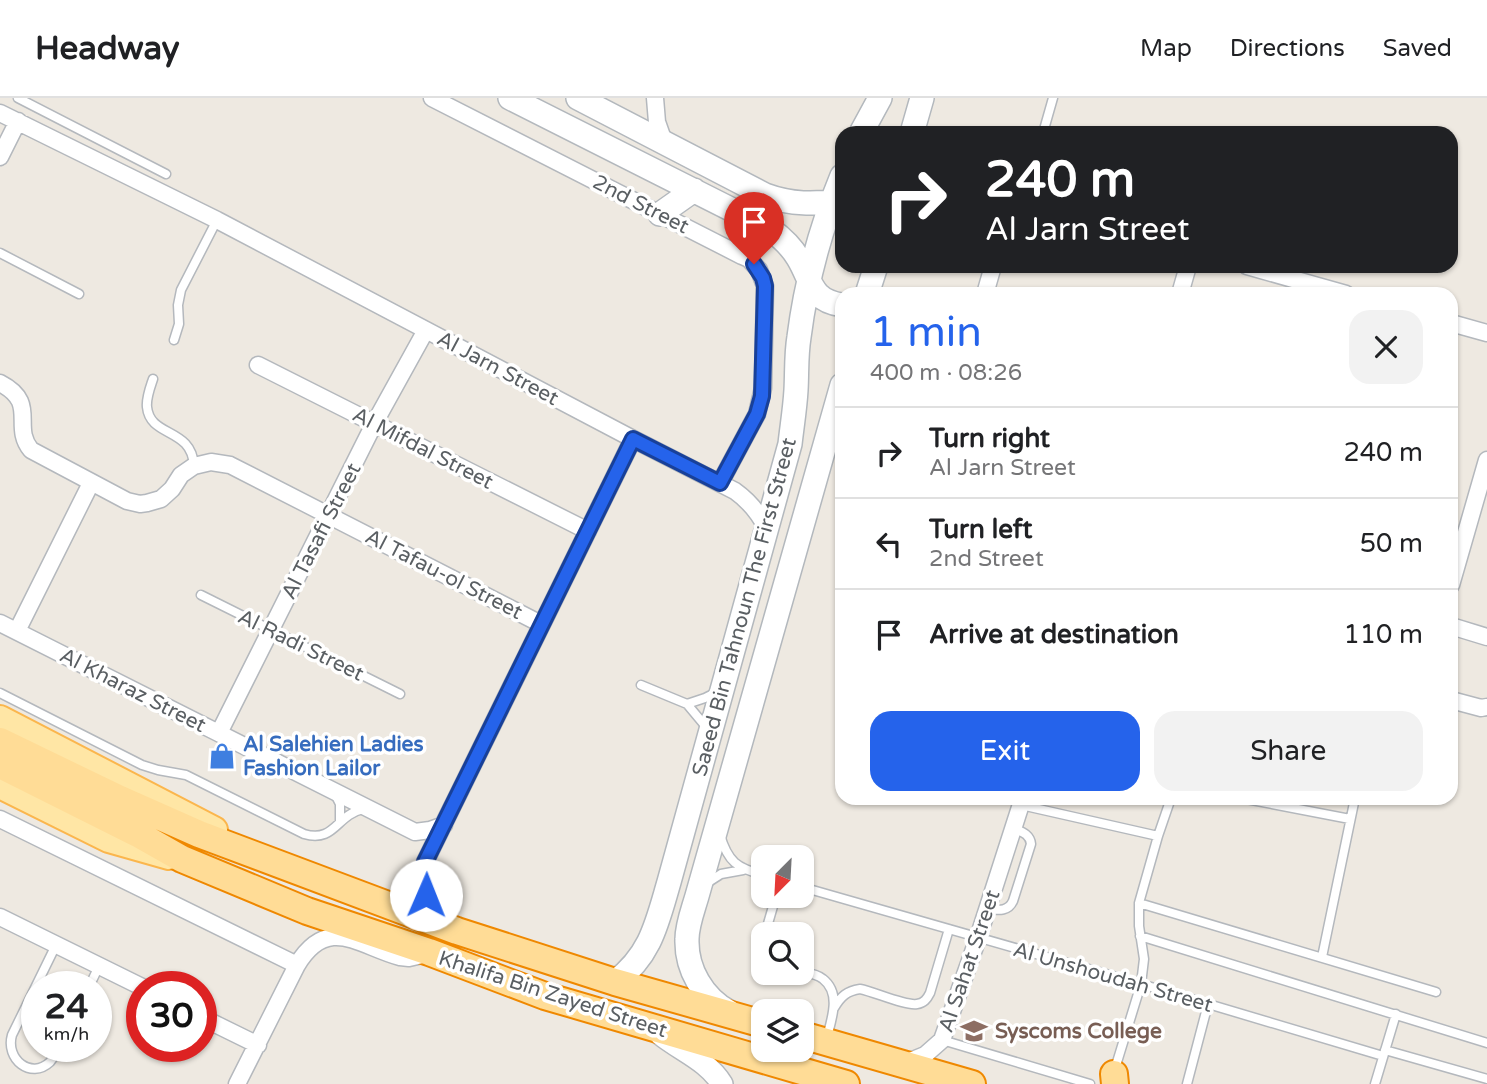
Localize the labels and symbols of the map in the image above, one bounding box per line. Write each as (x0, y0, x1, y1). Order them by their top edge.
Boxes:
street label: 2nd Street (588, 170, 693, 239)
pin (724, 192, 784, 264)
street label: Al Jarn Street (433, 326, 563, 411)
street label: Al Mifdal Street (348, 402, 497, 495)
street label: Saeed Bin Tahnoun The First Street (687, 435, 802, 779)
street label: Al Tasafi Street (276, 459, 367, 604)
street label: Al Tafau-ol Street (361, 524, 527, 625)
street label: Al Radi Street (234, 604, 368, 687)
street label: Al Kharaz Street (56, 643, 210, 738)
place label: Al Salehien Ladies Fashion Lailor (243, 732, 424, 781)
shop icon: Al Salehien Ladies Fashion Lailor (207, 741, 237, 771)
north arrow (751, 845, 814, 908)
position arrow (389, 858, 463, 932)
street label: Al Sahat Street (933, 887, 1006, 1036)
street label: Al Unshoudah Street (1010, 937, 1215, 1018)
street label: Khalifa Bin Zayed Street (435, 946, 670, 1043)
speed limit sign: 30 (126, 971, 217, 1062)
school or university icon: Syscoms College (959, 1016, 989, 1046)
place label: Syscoms College (995, 1019, 1162, 1044)

